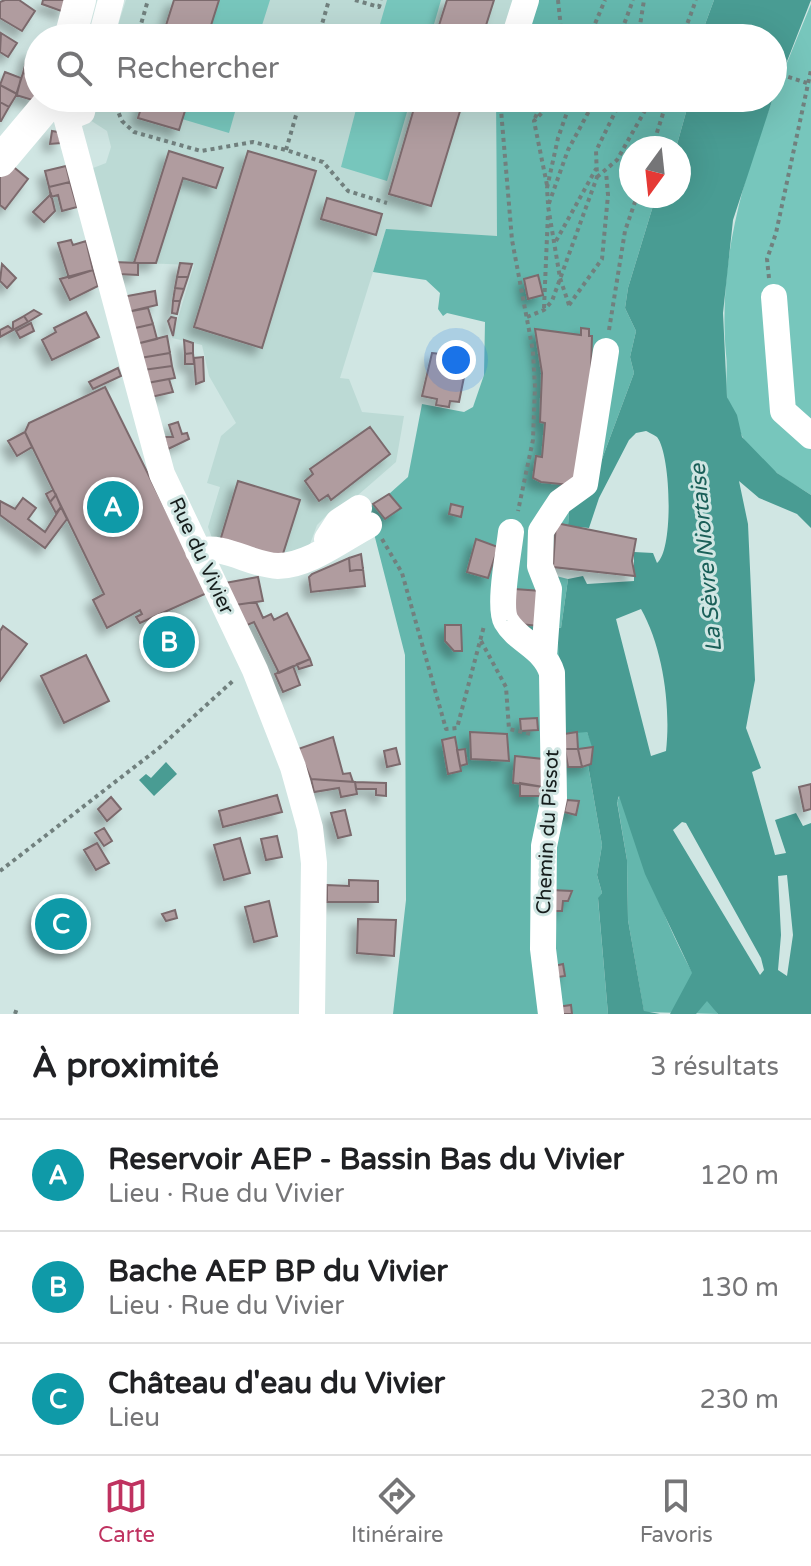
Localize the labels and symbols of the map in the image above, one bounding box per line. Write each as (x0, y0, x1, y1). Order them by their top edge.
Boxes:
north arrow (619, 136, 691, 208)
your location (436, 340, 476, 380)
water label: La Sèvre Niortaise (685, 461, 727, 653)
pin: A (87, 477, 139, 537)
street label: Rue du Vivier (163, 494, 239, 619)
pin: B (143, 612, 195, 672)
street label: Chemin du Pissot (532, 748, 564, 915)
pin: C (35, 894, 87, 954)

